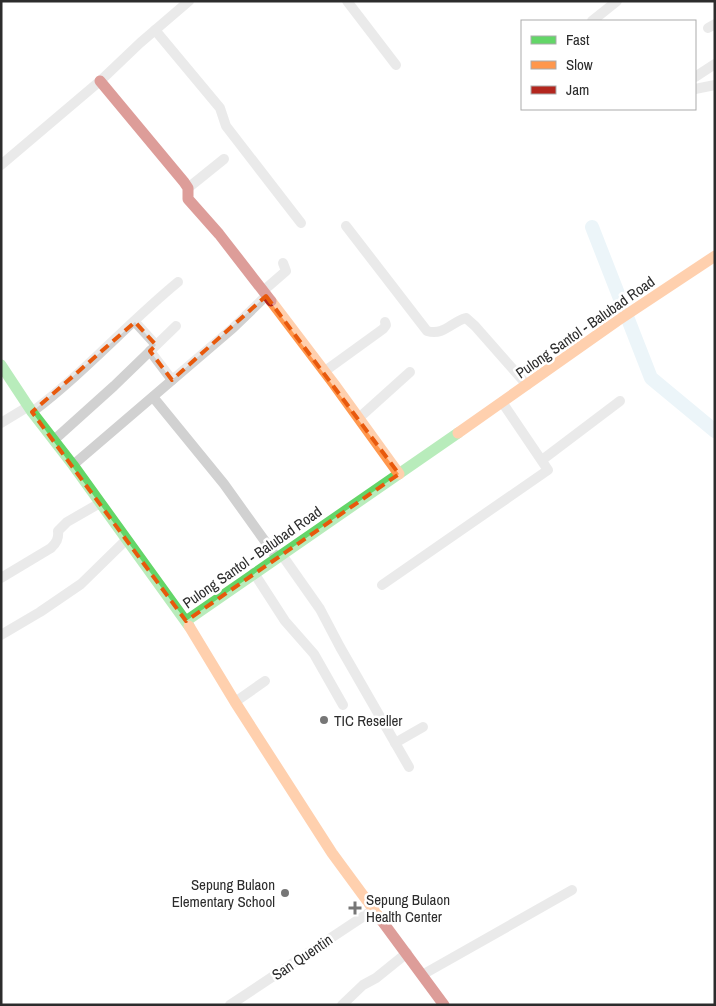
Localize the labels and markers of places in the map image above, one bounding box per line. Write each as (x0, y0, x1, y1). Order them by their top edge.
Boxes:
place label: TIC Reseller (334, 710, 402, 731)
marker: TIC Reseller (318, 714, 330, 726)
place label: Sepung Bulaon Elementary School (172, 874, 275, 912)
marker: Sepung Bulaon Elementary School (279, 887, 291, 899)
place label: Sepung Bulaon Health Center (366, 889, 450, 927)
marker: Sepung Bulaon Health Center (348, 901, 362, 915)

